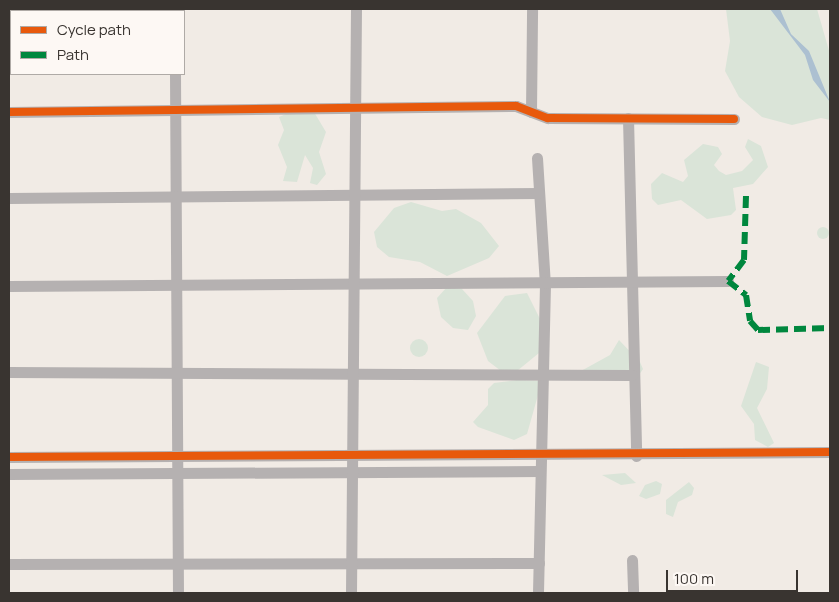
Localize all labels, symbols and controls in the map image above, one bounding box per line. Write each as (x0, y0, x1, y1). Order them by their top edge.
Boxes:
legend (10, 10, 185, 75)
text: Cycle path (57, 19, 131, 40)
text: Path (57, 44, 89, 65)
scale bar (669, 560, 802, 592)
text: 100 m (674, 568, 714, 589)

